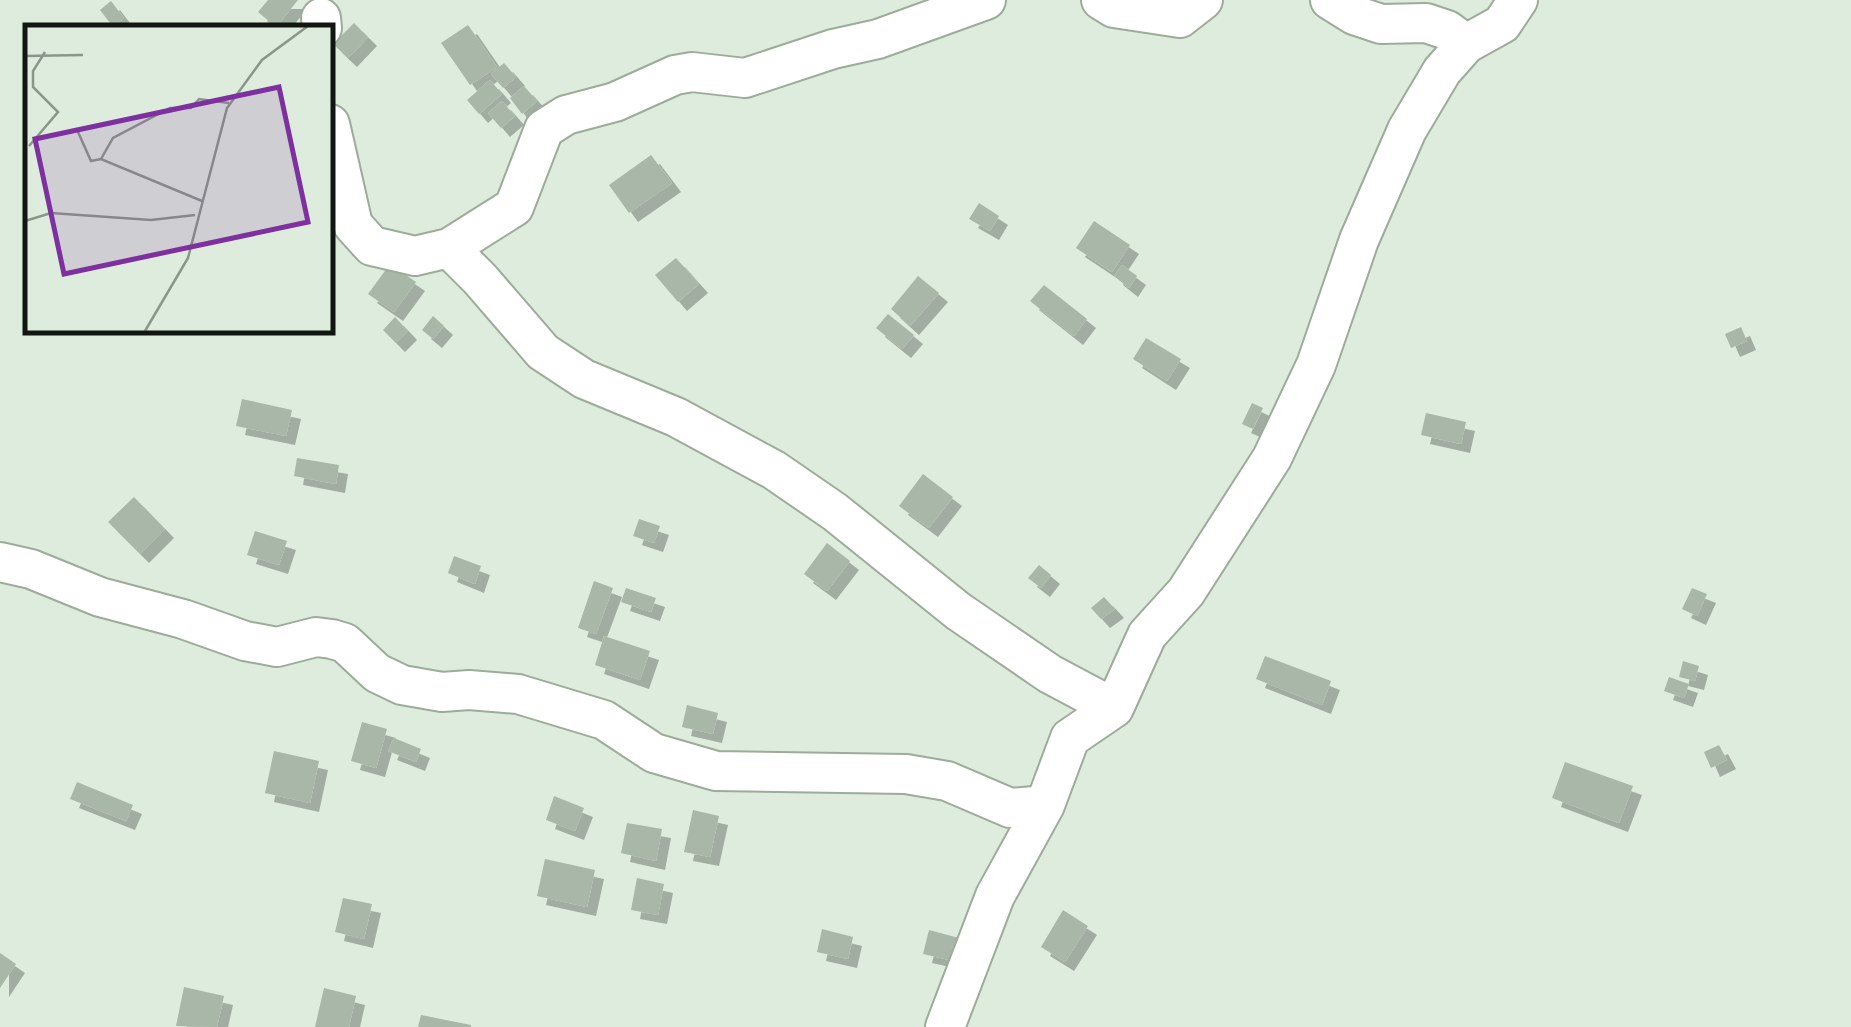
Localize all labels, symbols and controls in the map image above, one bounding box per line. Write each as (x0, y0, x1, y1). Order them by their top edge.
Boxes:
inset map (25, 25, 332, 332)

